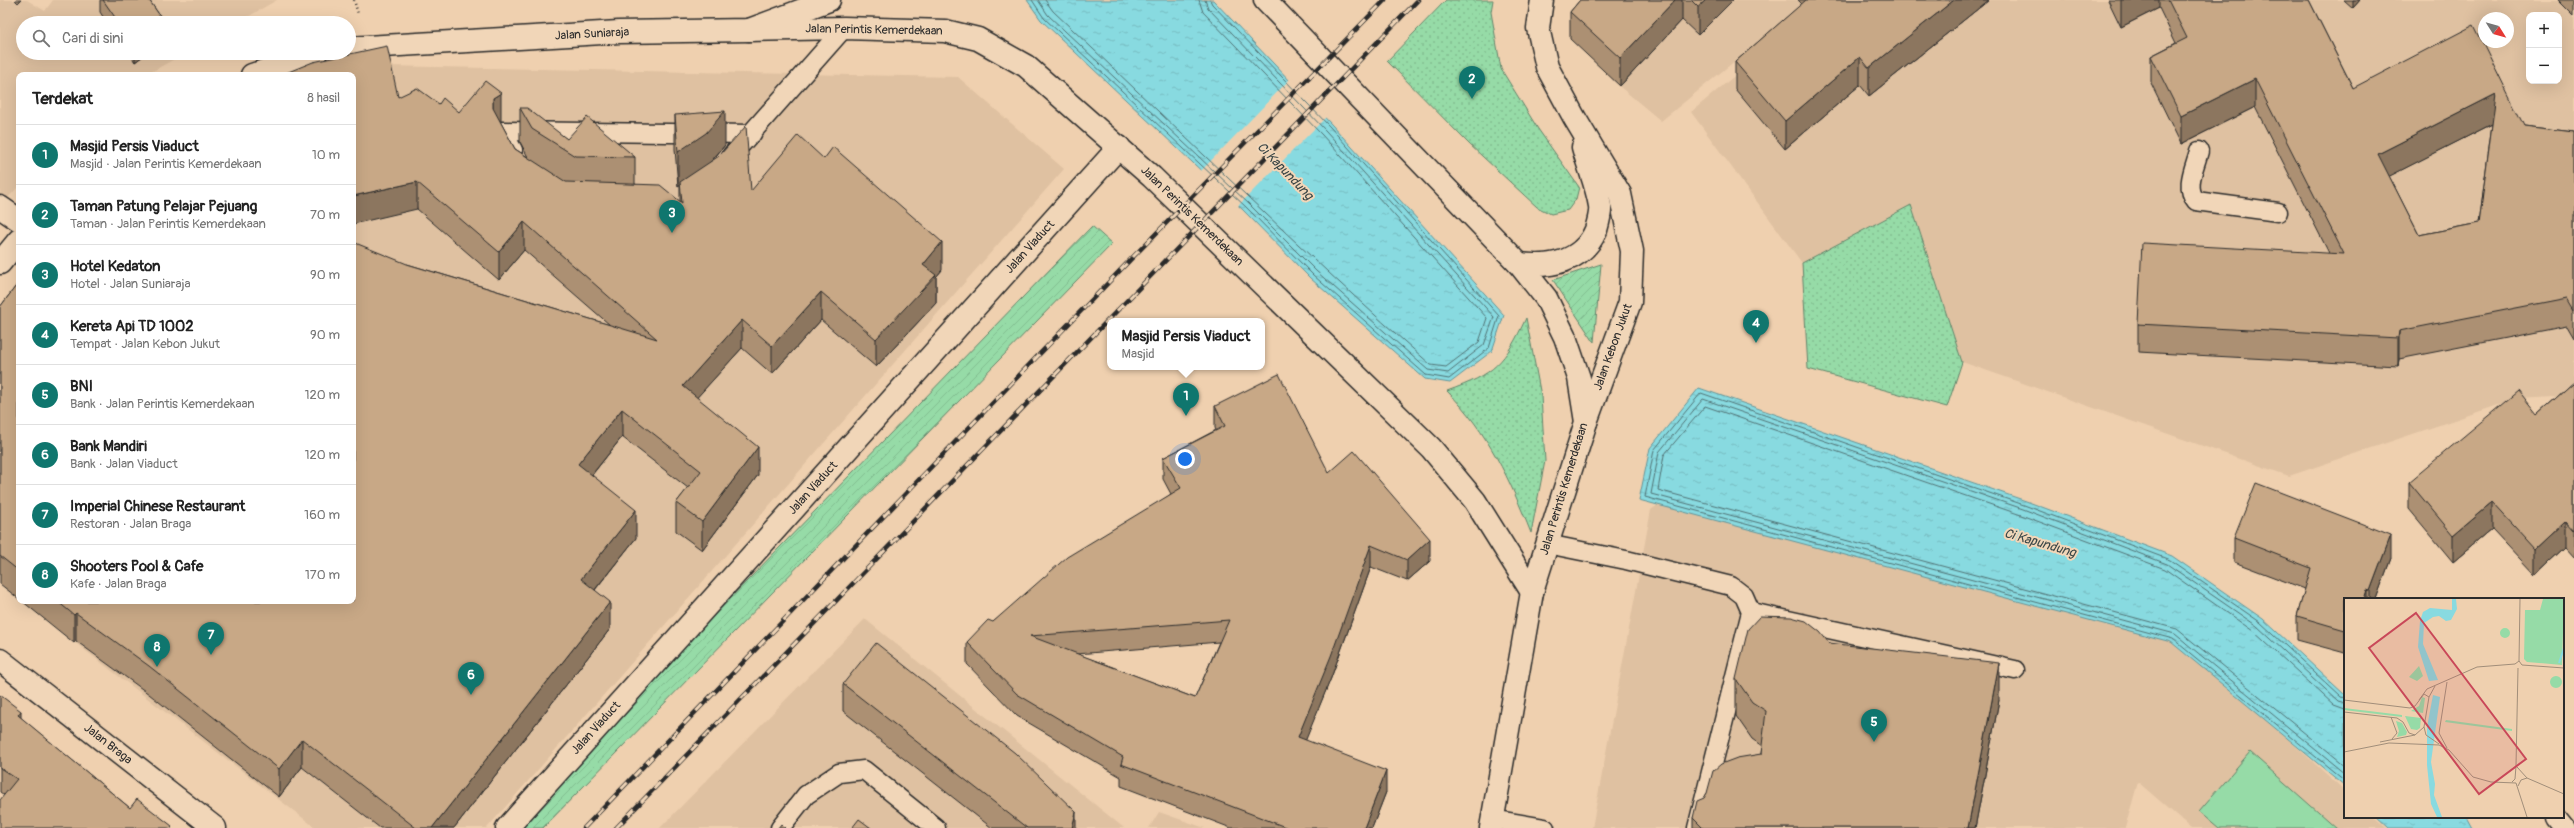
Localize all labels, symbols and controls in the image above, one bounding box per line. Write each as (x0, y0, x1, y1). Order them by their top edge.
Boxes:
north arrow (2478, 12, 2514, 48)
map controls (2526, 12, 2562, 84)
button: + (2526, 12, 2562, 48)
search box (16, 16, 356, 60)
street label: Jalan Perintis Kemerdekaan (805, 21, 943, 39)
street label: Jalan Suniaraja (554, 25, 630, 43)
icon: search (30, 27, 52, 49)
text: Cari di sini (62, 29, 123, 48)
button: − (2526, 48, 2562, 84)
pin: 2 (1459, 66, 1485, 99)
text: Terdekat (32, 88, 93, 109)
text: 8 hasil (307, 90, 340, 106)
text: Masjid Persis Viaduct (70, 137, 199, 156)
water label: Ci Kapundung (1254, 139, 1317, 204)
text: 1 (42, 147, 48, 163)
text: 10 m (312, 147, 340, 163)
text: Masjid · Jalan Perintis Kemerdekaan (70, 156, 262, 172)
street label: Jalan Perintis Kemerdekaan (1137, 163, 1247, 269)
text: Taman Patung Pelajar Pejuang (70, 197, 257, 216)
pin: 3 (659, 200, 685, 233)
text: 2 (41, 207, 49, 223)
text: 70 m (310, 207, 340, 223)
text: Taman · Jalan Perintis Kemerdekaan (70, 216, 266, 232)
street label: Jalan Viaduct (1002, 217, 1058, 277)
text: Hotel Kedaton (70, 257, 161, 276)
text: 3 (41, 267, 49, 283)
text: 90 m (310, 267, 340, 283)
text: Hotel · Jalan Suniaraja (70, 276, 191, 292)
street label: Jalan Kebon Jukut (1590, 301, 1636, 392)
pin: 4 (1743, 310, 1769, 343)
text: Kereta Api TD 1002 (70, 317, 194, 336)
popup (1107, 318, 1265, 370)
text: 4 (41, 327, 49, 343)
text: 90 m (310, 327, 340, 343)
text: Masjid Persis Viaduct (1122, 327, 1250, 346)
text: Tempat · Jalan Kebon Jukut (70, 336, 220, 352)
text: Masjid (1122, 346, 1155, 362)
text: BNI (70, 377, 93, 396)
pin: 1 (1173, 383, 1199, 416)
text: 5 (41, 387, 49, 403)
text: 120 m (304, 387, 340, 403)
text: Bank · Jalan Perintis Kemerdekaan (70, 396, 255, 412)
street label: Jalan Perintis Kemerdekaan (1537, 421, 1591, 557)
text: Bank Mandiri (70, 437, 147, 456)
text: 6 (41, 447, 49, 463)
text: 120 m (304, 447, 340, 463)
your location (1175, 449, 1195, 469)
text: Bank · Jalan Viaduct (70, 456, 178, 472)
street label: Jalan Viaduct (785, 458, 841, 518)
text: Imperial Chinese Restaurant (70, 497, 245, 516)
text: 7 (42, 507, 48, 523)
text: 160 m (304, 507, 340, 523)
text: Restoran · Jalan Braga (70, 516, 191, 532)
water label: Ci Kapundung (2002, 525, 2079, 561)
text: Shooters Pool & Cafe (70, 557, 203, 576)
text: 8 (42, 567, 48, 583)
text: 170 m (305, 567, 340, 583)
text: Kafe · Jalan Braga (70, 576, 166, 592)
inset map (2344, 598, 2564, 818)
pin: 7 (198, 622, 224, 655)
pin: 8 (144, 634, 170, 667)
pin: 6 (458, 662, 484, 695)
street label: Jalan Viaduct (568, 698, 624, 758)
pin: 5 (1861, 709, 1887, 742)
street label: Jalan Braga (81, 721, 135, 768)

